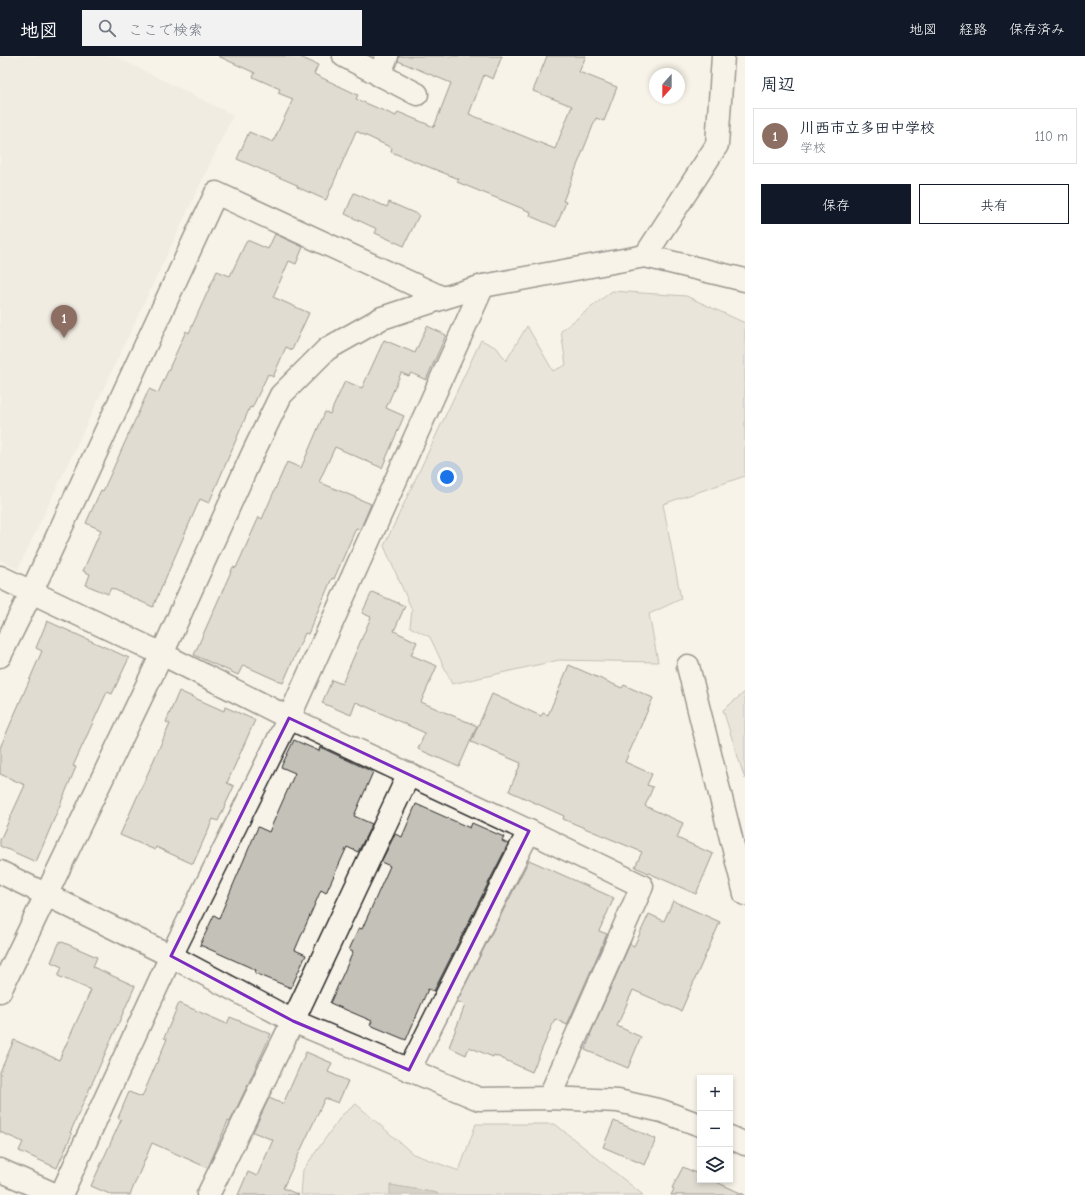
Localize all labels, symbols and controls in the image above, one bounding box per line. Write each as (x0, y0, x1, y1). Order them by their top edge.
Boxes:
search box (82, 10, 362, 46)
icon: search (96, 17, 118, 39)
text: 地図 (20, 20, 58, 42)
text: ここで検索 (128, 21, 203, 39)
text: 地図 (909, 21, 937, 38)
text: 経路 (959, 21, 987, 38)
text: 保存済み (1009, 21, 1065, 38)
north arrow (649, 68, 685, 104)
text: 周辺 (761, 75, 795, 94)
text: 川西市立多田中学校 (800, 119, 935, 137)
text: 1 (772, 129, 778, 144)
text: 110 m (1035, 129, 1068, 144)
text: 学校 (800, 140, 826, 155)
button: 保存 (761, 184, 911, 224)
button: 共有 (919, 184, 1069, 224)
pin: 1 (51, 305, 77, 338)
your location (437, 467, 457, 487)
map controls (697, 1075, 733, 1183)
button: + (697, 1075, 733, 1111)
button: − (697, 1111, 733, 1147)
button: layers (697, 1147, 733, 1183)

